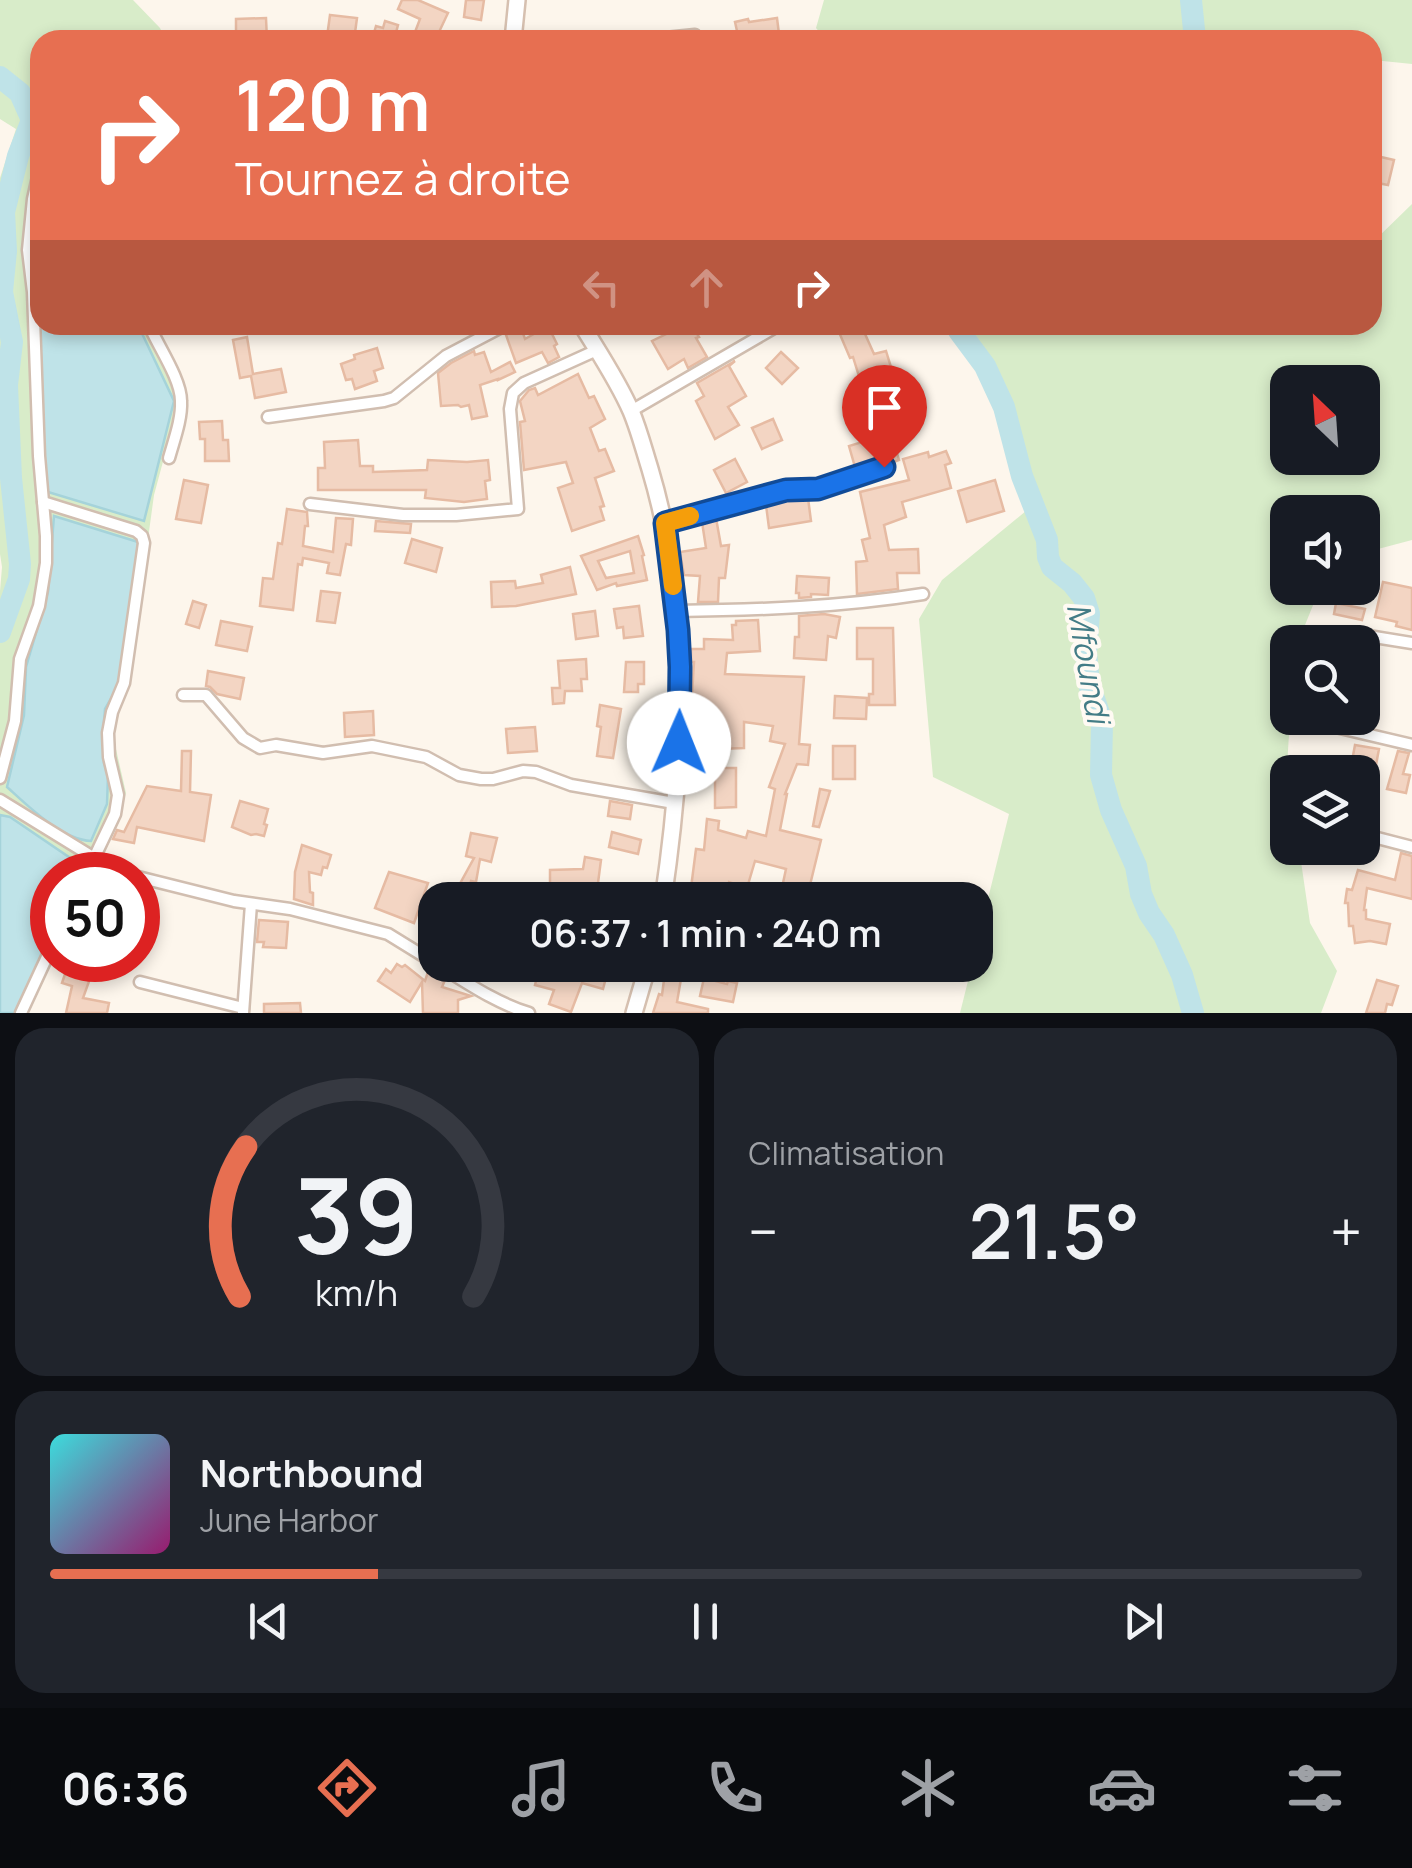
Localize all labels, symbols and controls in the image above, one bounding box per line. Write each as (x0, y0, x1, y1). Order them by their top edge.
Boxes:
text: 120 m (235, 56, 430, 152)
icon: right (70, 70, 200, 200)
text: Tournez à droite (235, 147, 571, 209)
icon: left (574, 260, 629, 315)
icon: ahead (679, 260, 734, 315)
icon: right (784, 260, 839, 315)
pin (842, 365, 927, 468)
north arrow (1270, 365, 1380, 475)
map controls (1270, 365, 1380, 865)
icon: arrive (857, 380, 912, 435)
button: sound (1270, 495, 1380, 605)
water label: Mfoundi (1057, 600, 1122, 730)
button: search (1270, 625, 1380, 735)
position arrow (627, 691, 731, 795)
button: layers (1270, 755, 1380, 865)
speed limit sign: 50 (30, 852, 160, 982)
text: 06:37 · 1 min · 240 m (529, 906, 882, 958)
text: Climatisation (749, 1131, 944, 1175)
text: 39 (294, 1143, 419, 1285)
text: 21.5° (968, 1179, 1140, 1282)
text: − (749, 1193, 778, 1269)
text: + (1330, 1193, 1362, 1269)
text: km/h (315, 1268, 398, 1317)
text: Northbound (200, 1446, 424, 1498)
text: June Harbor (200, 1498, 378, 1542)
icon: previous (241, 1594, 296, 1649)
icon: pause (678, 1594, 733, 1649)
icon: next (1116, 1594, 1171, 1649)
icon: directions (312, 1753, 382, 1823)
icon: music (506, 1753, 576, 1823)
icon: phone (700, 1753, 770, 1823)
icon: climate (893, 1753, 963, 1823)
icon: car (1087, 1753, 1157, 1823)
icon: filters (1280, 1753, 1350, 1823)
text: 06:36 (62, 1757, 189, 1819)

